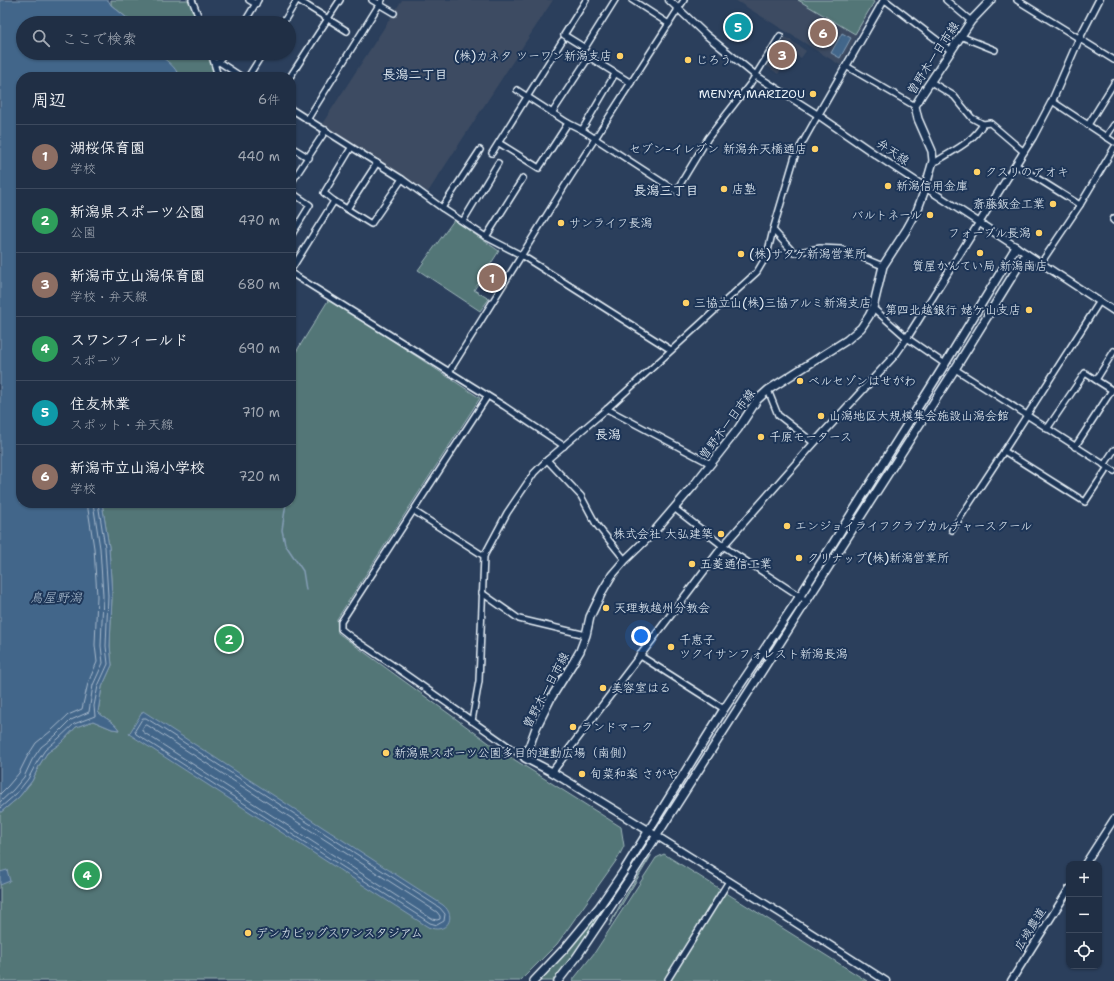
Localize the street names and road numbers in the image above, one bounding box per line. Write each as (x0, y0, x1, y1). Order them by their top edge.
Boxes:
street label: 曽野木一日市線 (903, 18, 963, 98)
street label: 弁天線 (874, 135, 912, 169)
street label: 曽野木一日市線 (695, 386, 759, 462)
street label: 曽野木一日市線 (519, 649, 573, 731)
street label: 広域農道 (1010, 904, 1050, 954)

